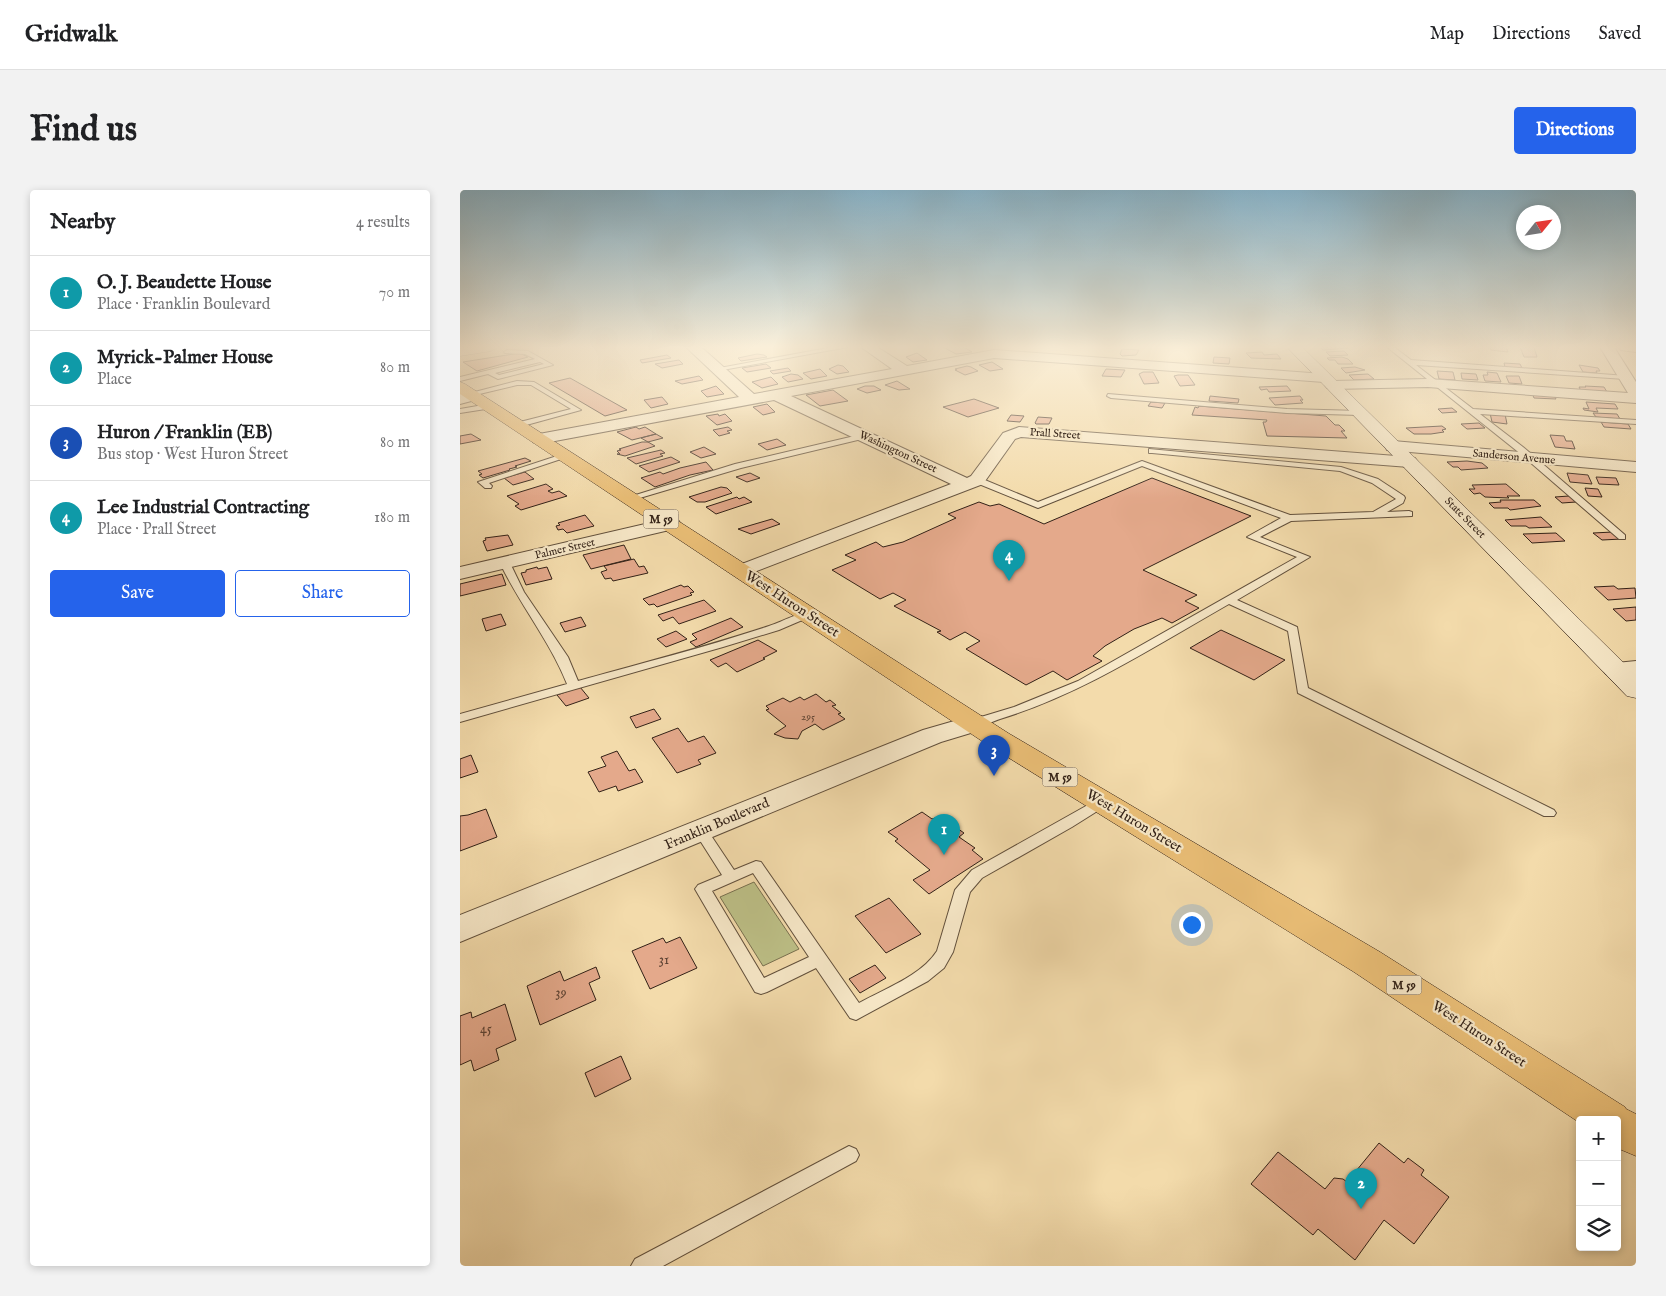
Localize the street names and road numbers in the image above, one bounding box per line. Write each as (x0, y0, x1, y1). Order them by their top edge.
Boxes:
street label: Prall Street (1029, 425, 1081, 443)
street label: Washington Street (857, 428, 939, 476)
street label: Sanderson Avenue (1472, 446, 1556, 468)
street label: State Street (1441, 494, 1489, 542)
road number: M 59 (644, 510, 678, 528)
street label: Palmer Street (534, 535, 597, 563)
street label: West Huron Street (741, 567, 843, 641)
road number: M 59 (1042, 768, 1078, 786)
street label: West Huron Street (1083, 785, 1185, 857)
street label: Franklin Boulevard (662, 794, 773, 854)
road number: M 59 (1386, 976, 1422, 994)
street label: West Huron Street (1428, 997, 1530, 1071)

